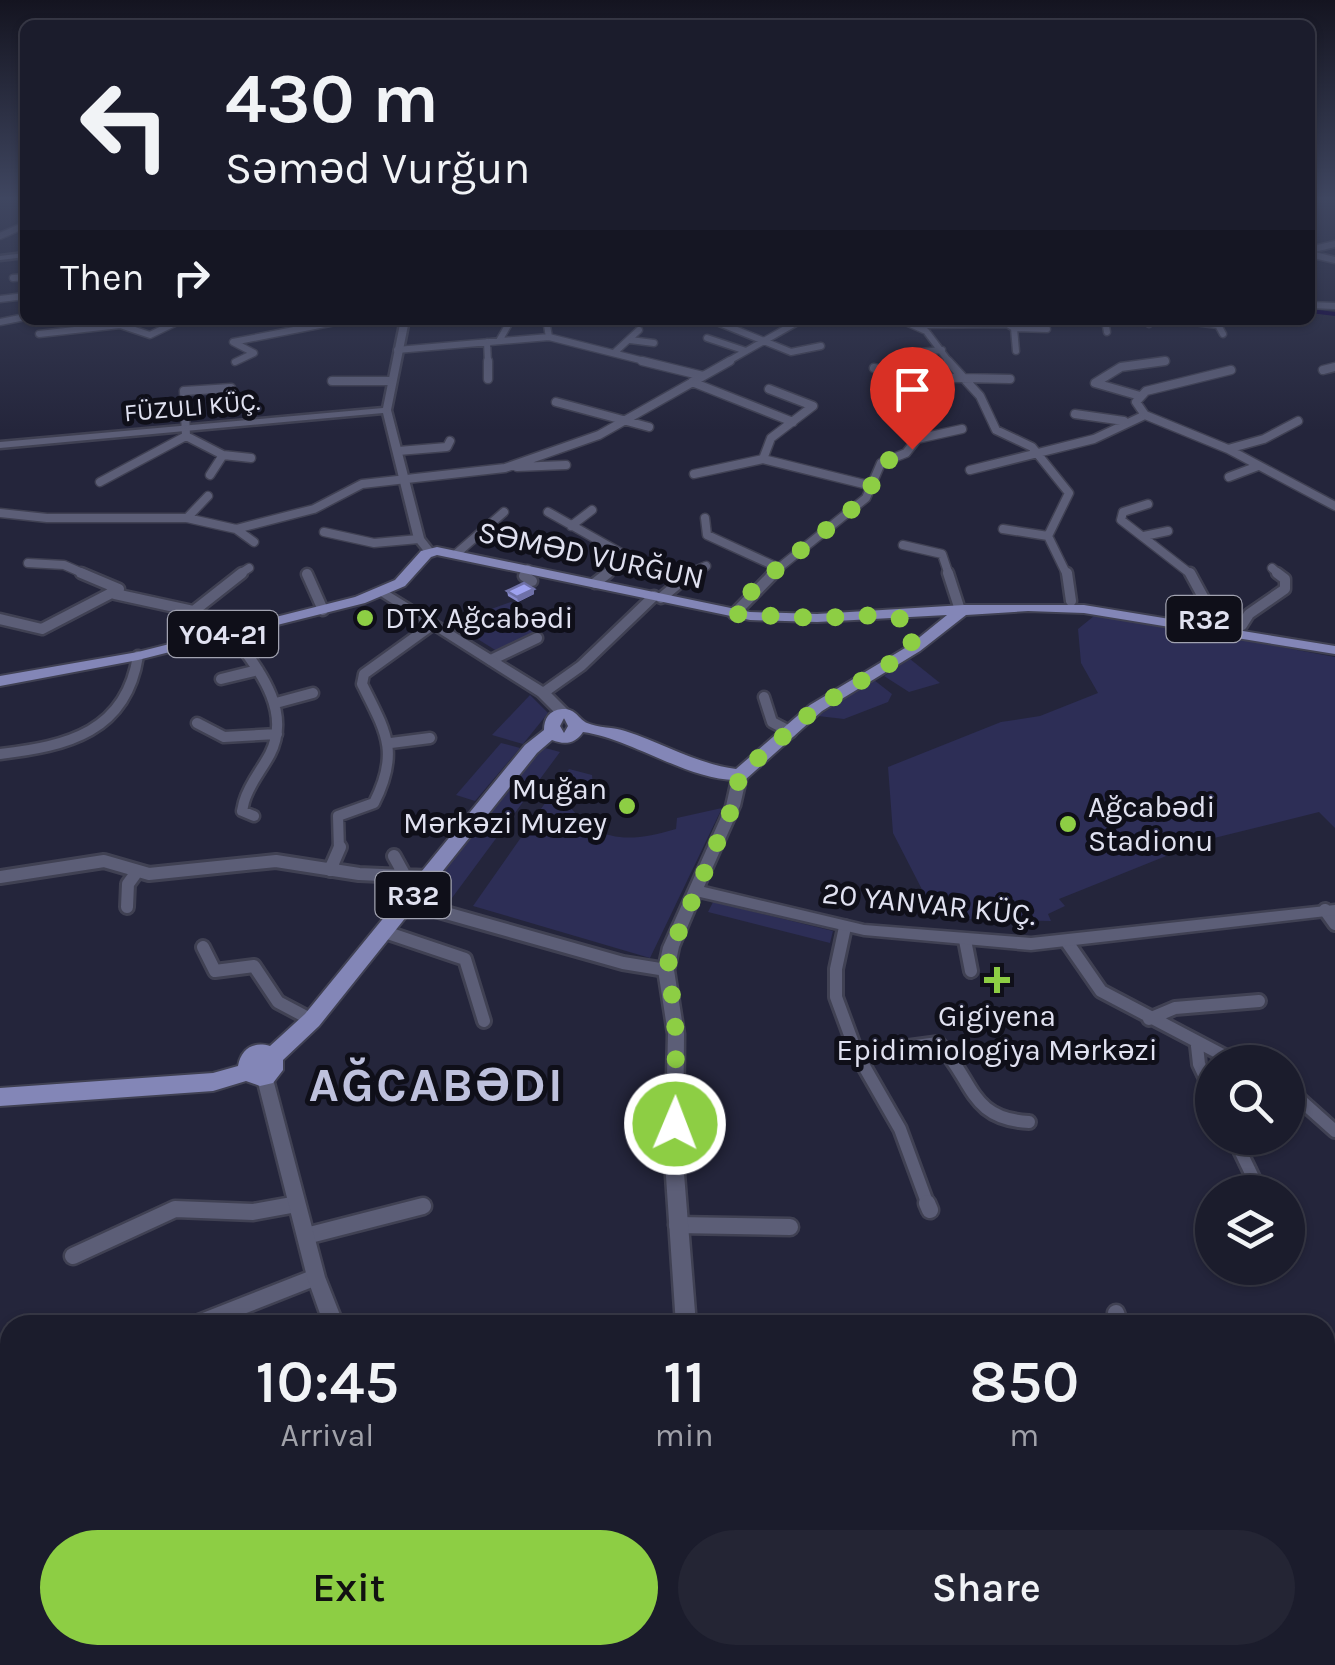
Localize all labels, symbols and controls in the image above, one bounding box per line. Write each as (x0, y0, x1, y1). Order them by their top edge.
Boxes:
text: 430 m (225, 58, 439, 140)
icon: left (60, 60, 190, 190)
text: Səməd Vurğun (225, 142, 530, 194)
icon: right (164, 250, 219, 305)
text: Then (60, 255, 144, 300)
pin (870, 347, 955, 450)
icon: arrive (885, 362, 940, 417)
street label: FÜZULI KÜÇ. (123, 387, 261, 427)
street label: SƏMƏD VURĞUN (475, 513, 707, 597)
road number: R32 (1166, 596, 1242, 642)
place label: DTX Ağcabədi (385, 600, 574, 636)
marker: DTX Ağcabədi (354, 607, 376, 629)
road number: Y04-21 (168, 611, 278, 657)
place label: Muğan Mərkəzi Muzey (403, 771, 607, 841)
place label: Ağcabədi Stadionu (1088, 789, 1215, 859)
marker: Muğan Mərkəzi Muzey (616, 795, 638, 817)
marker: Ağcabədi Stadionu (1057, 813, 1079, 835)
road number: R32 (376, 872, 450, 918)
street label: 20 YANVAR KÜÇ. (820, 875, 1038, 933)
marker: Gigiyena Epidimiologiya Mərkəzi (984, 967, 1010, 993)
place label: Gigiyena Epidimiologiya Mərkəzi (836, 998, 1158, 1068)
map controls (1195, 1045, 1305, 1285)
button: search (1195, 1045, 1305, 1155)
district label: AĞCABƏDI (309, 1057, 565, 1113)
position arrow (623, 1072, 727, 1176)
button: layers (1195, 1175, 1305, 1285)
text: 10:45 (256, 1347, 399, 1417)
text: 11 (663, 1347, 705, 1417)
text: 850 (969, 1347, 1079, 1417)
text: Arrival (281, 1417, 374, 1454)
text: min (655, 1417, 714, 1454)
text: m (1009, 1417, 1039, 1454)
button: Exit (40, 1530, 658, 1645)
button: Share (678, 1530, 1295, 1645)

